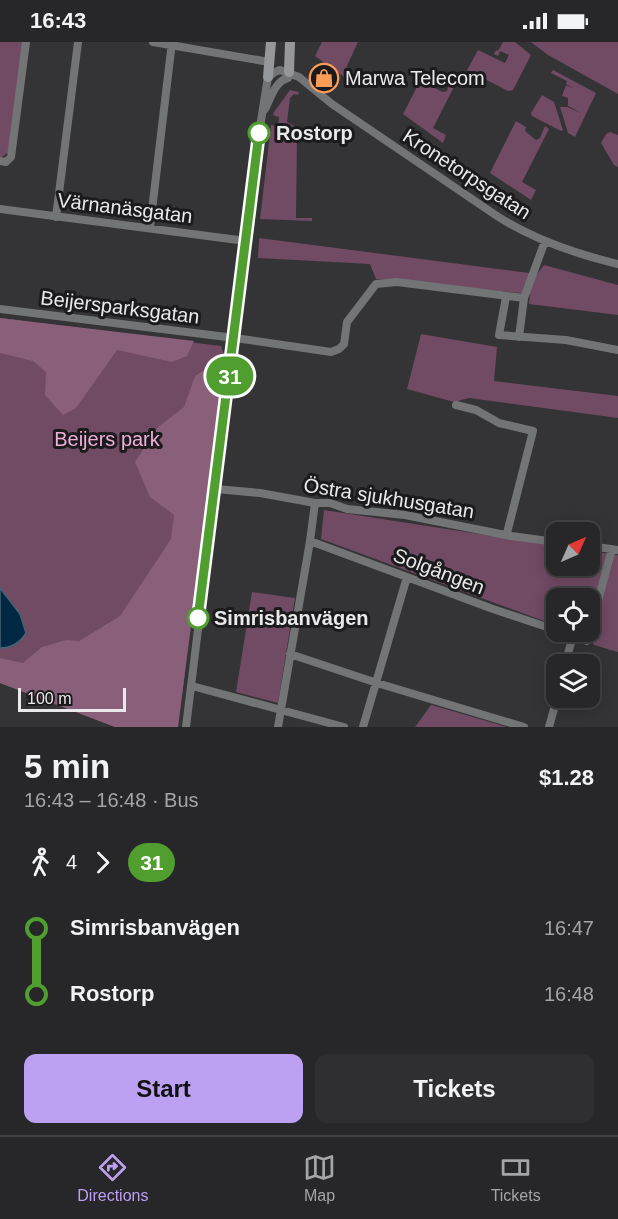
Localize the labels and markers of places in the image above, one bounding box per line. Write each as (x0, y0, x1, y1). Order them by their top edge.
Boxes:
shop icon: Marwa Telecom (308, 62, 340, 94)
place label: Marwa Telecom (345, 67, 485, 89)
marker: Rostorp (248, 122, 270, 144)
place label: Rostorp (276, 122, 353, 144)
marker: Simrisbanvägen (187, 607, 209, 629)
place label: Simrisbanvägen (214, 607, 369, 629)

